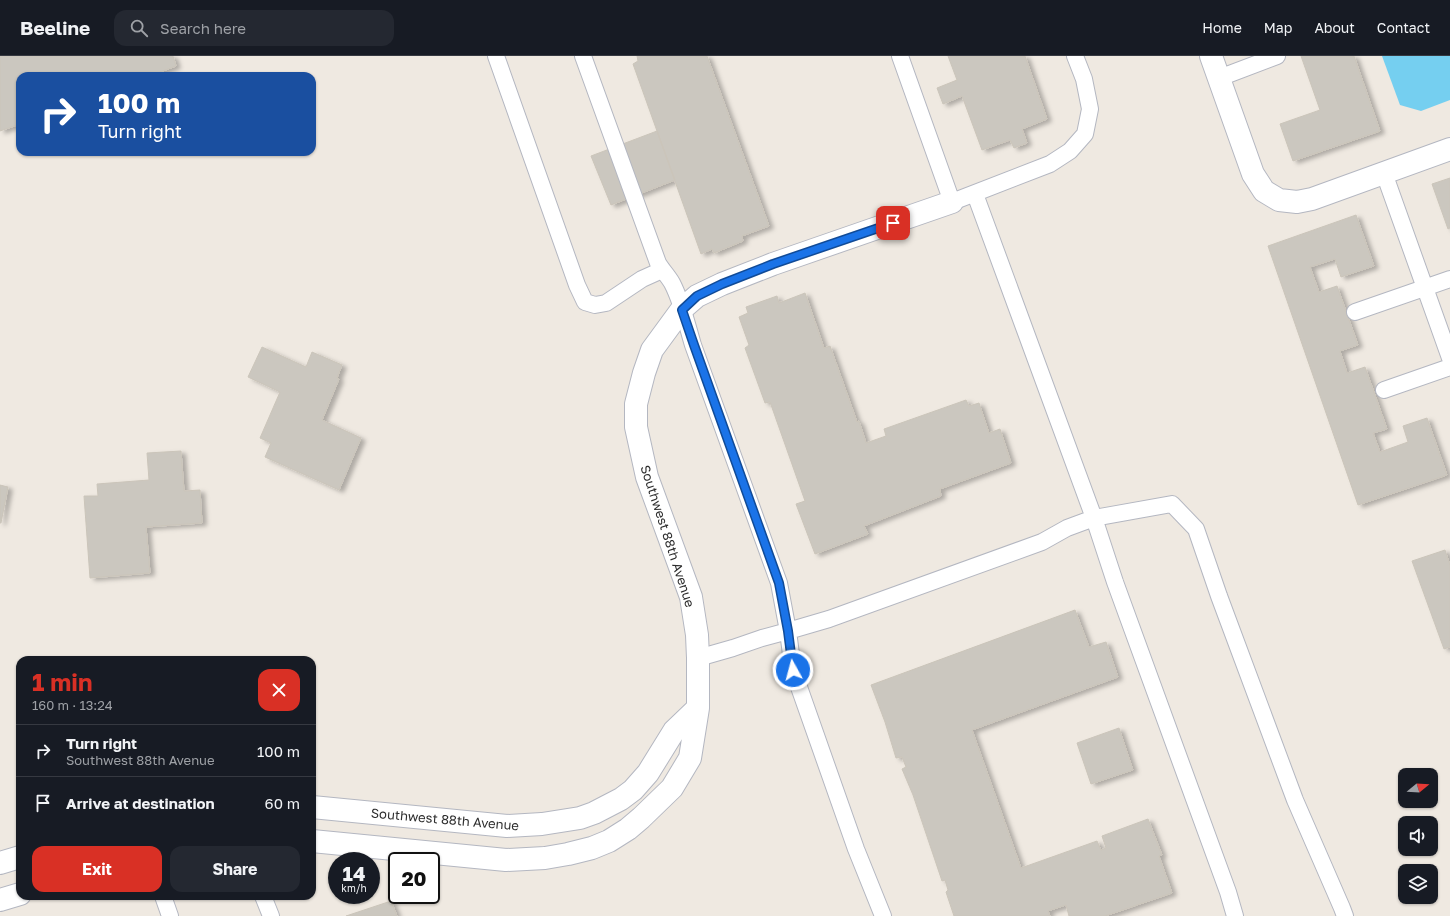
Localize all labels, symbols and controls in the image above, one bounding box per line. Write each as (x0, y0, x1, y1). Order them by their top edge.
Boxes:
search box (114, 10, 394, 46)
text: Beeline (20, 16, 90, 39)
icon: search (128, 17, 150, 39)
text: Search here (160, 19, 246, 37)
text: Home (1202, 19, 1242, 36)
text: Map (1264, 19, 1292, 36)
text: About (1314, 19, 1355, 36)
text: Contact (1377, 19, 1430, 36)
text: 100 m (98, 86, 180, 119)
icon: right (32, 88, 84, 140)
text: Turn right (98, 120, 182, 142)
pin (876, 206, 910, 240)
icon: arrive (882, 212, 904, 234)
street label: Southwest 88th Avenue (637, 463, 699, 609)
position arrow (772, 649, 814, 691)
text: 1 min (32, 667, 92, 696)
button: close (258, 669, 300, 711)
text: 160 m · 13:24 (32, 697, 113, 713)
text: Turn right (66, 734, 137, 752)
icon: right (32, 740, 54, 762)
text: 100 m (257, 742, 300, 760)
text: Southwest 88th Avenue (66, 752, 215, 768)
north arrow (1398, 768, 1438, 808)
map controls (1398, 768, 1438, 904)
icon: arrive (32, 792, 54, 814)
text: Arrive at destination (66, 794, 215, 812)
text: 60 m (265, 794, 300, 812)
street label: Southwest 88th Avenue (370, 805, 520, 833)
button: sound (1398, 816, 1438, 856)
button: Exit (32, 846, 162, 892)
button: Share (170, 846, 300, 892)
speed limit sign: 20 (388, 852, 440, 904)
text: 14 (343, 861, 365, 885)
button: layers (1398, 864, 1438, 904)
text: km/h (341, 882, 367, 894)

